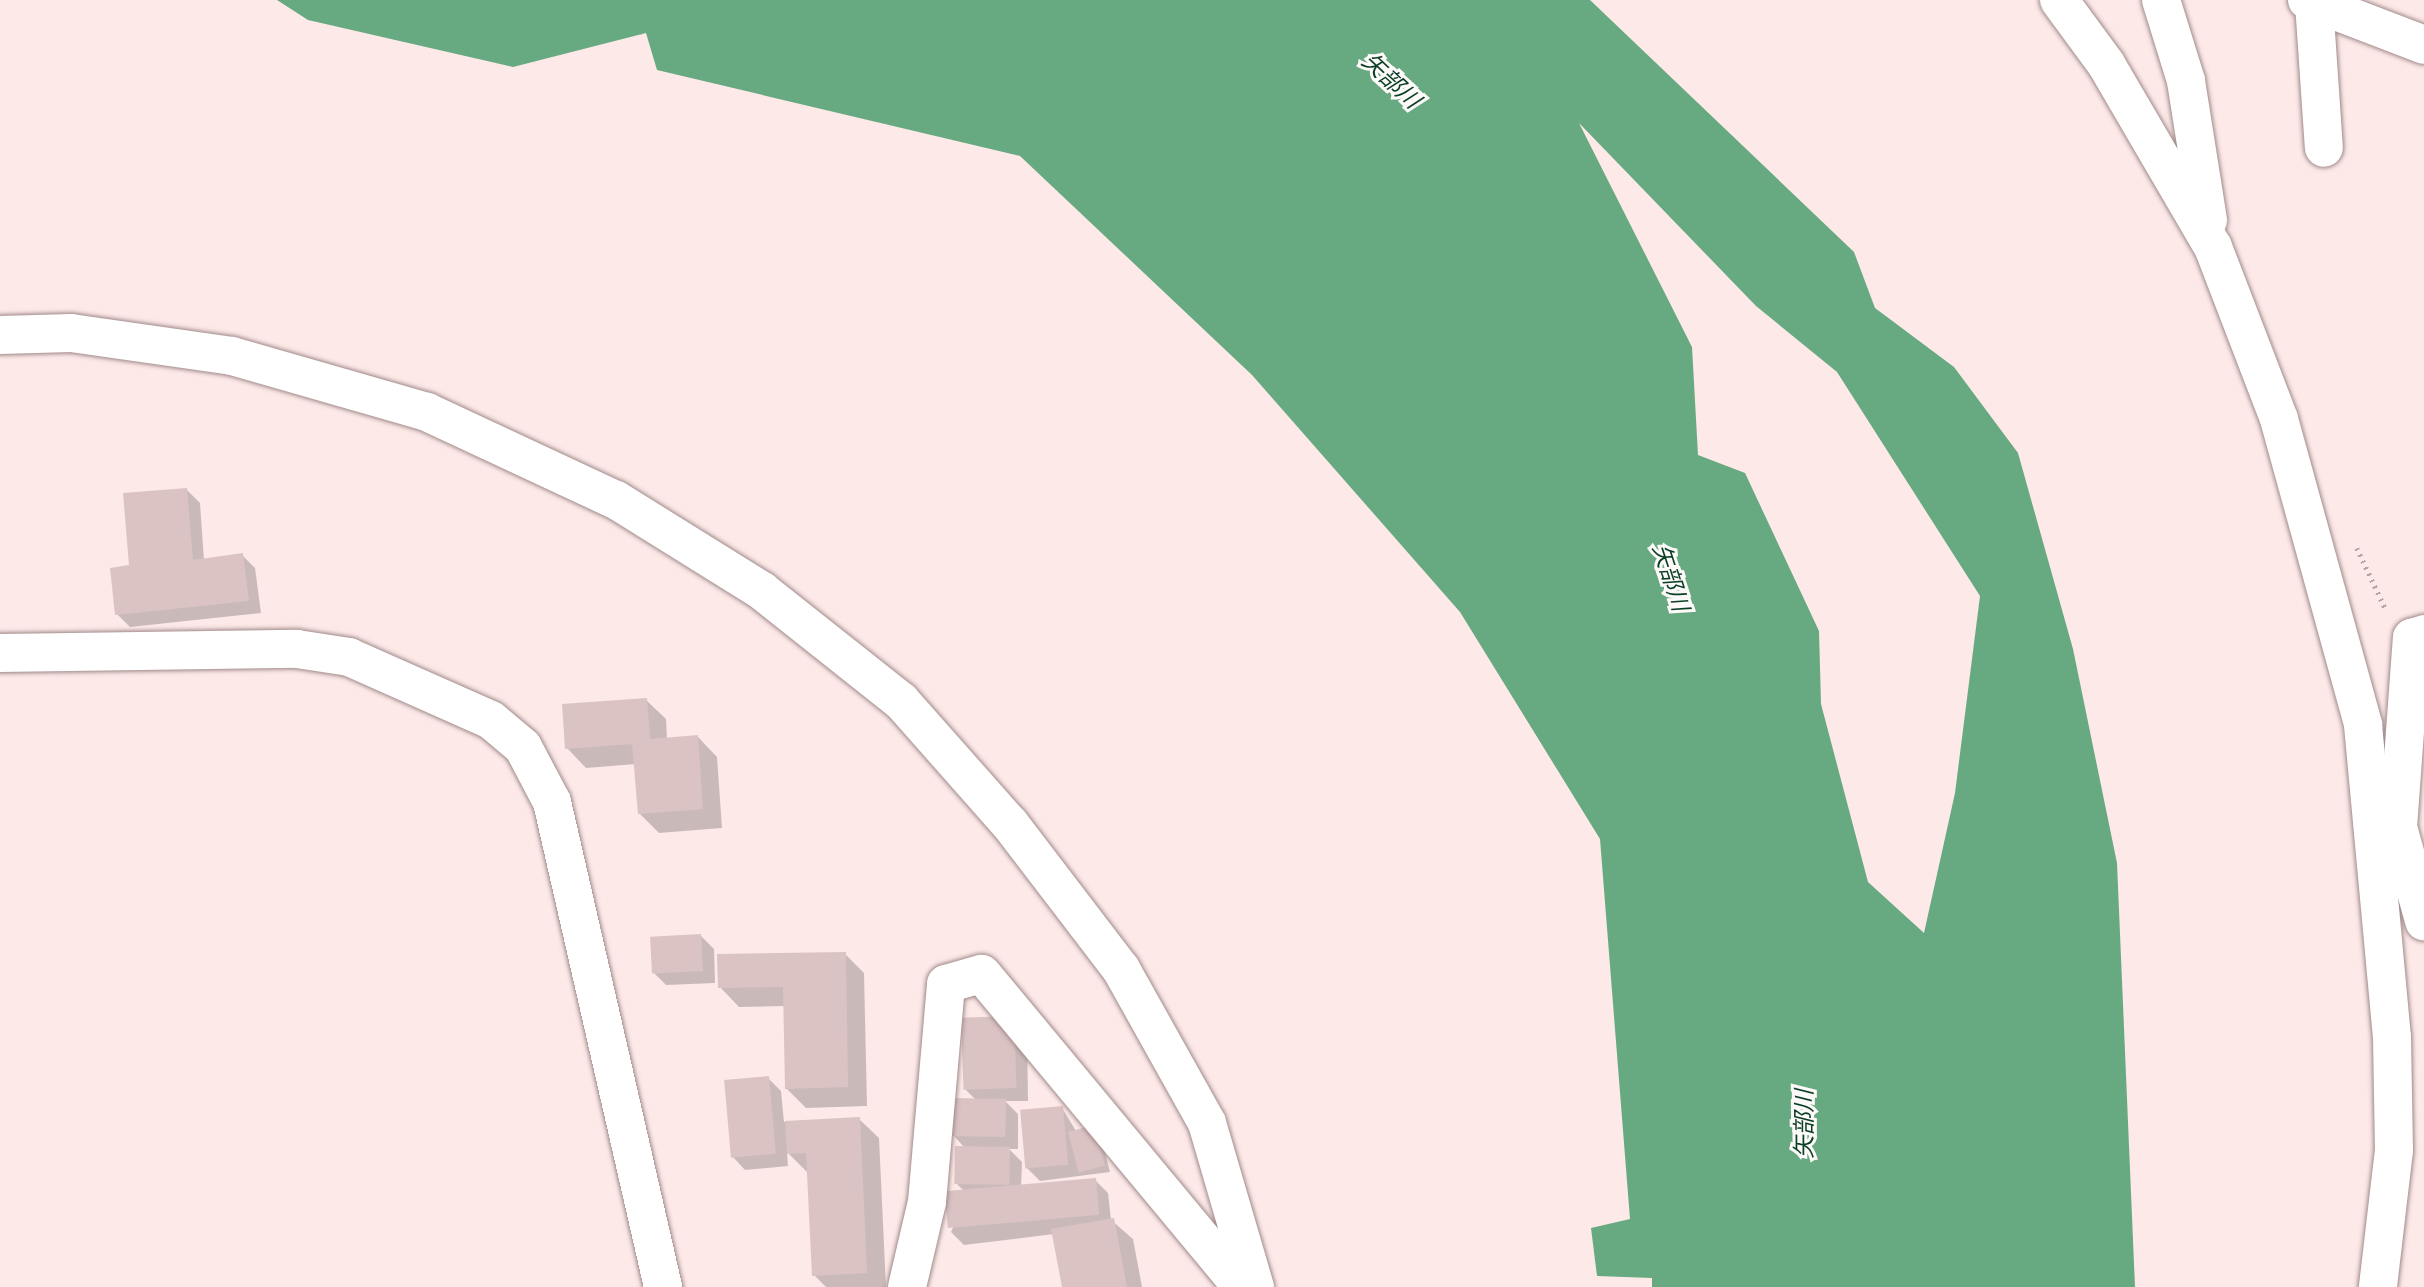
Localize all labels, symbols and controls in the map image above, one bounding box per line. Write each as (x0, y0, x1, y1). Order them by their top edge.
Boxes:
water label: 矢部川 (1355, 48, 1425, 116)
water label: 矢部川 (1645, 541, 1693, 615)
water label: 矢部川 (1792, 1090, 1820, 1158)

